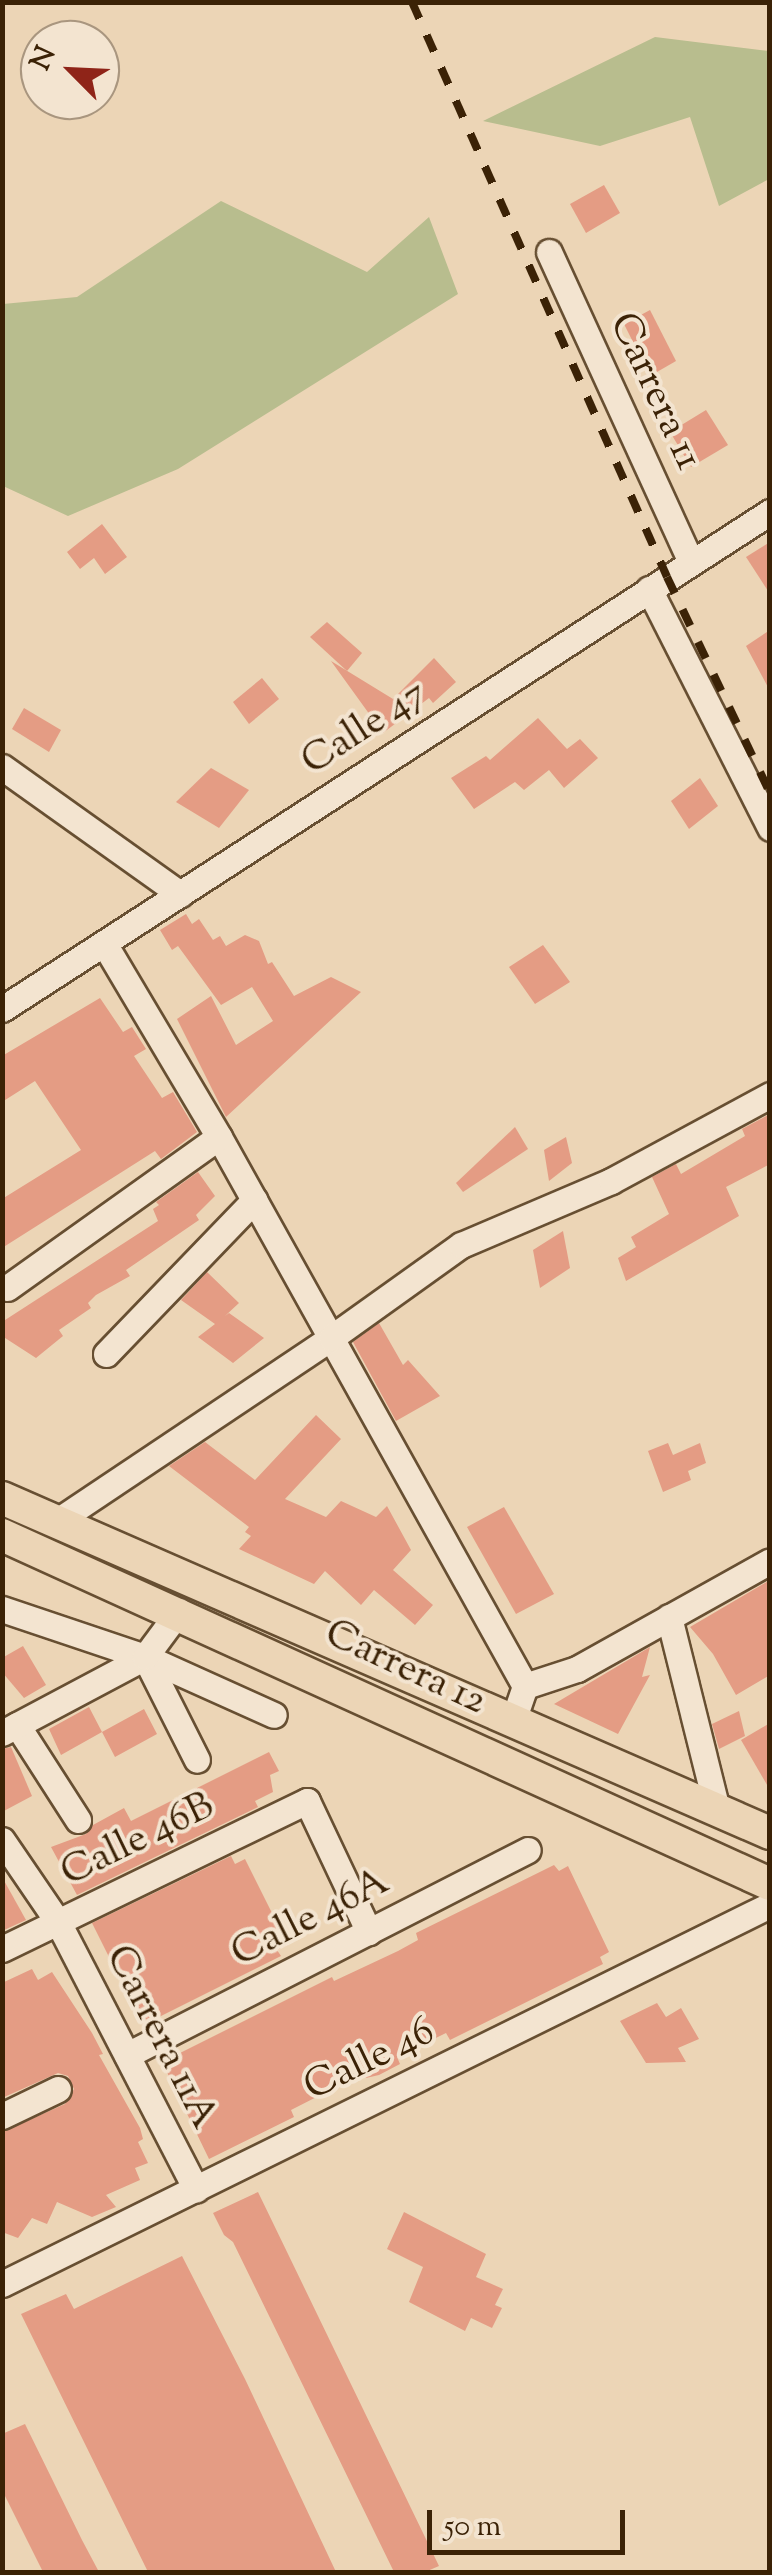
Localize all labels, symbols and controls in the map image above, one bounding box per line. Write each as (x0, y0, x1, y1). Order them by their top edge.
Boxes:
north arrow (20, 20, 120, 120)
text: N (22, 40, 67, 77)
street label: Carrera 11 (597, 306, 711, 478)
street label: Calle 47 (293, 671, 437, 787)
street label: Carrera 12 (317, 1611, 493, 1727)
street label: Calle 46B (54, 1783, 222, 1899)
street label: Calle 46A (224, 1859, 398, 1979)
street label: Carrera 11A (93, 1938, 227, 2138)
street label: Calle 46 (297, 2009, 443, 2113)
scale bar (432, 2490, 630, 2552)
text: 50 m (444, 2506, 501, 2549)

